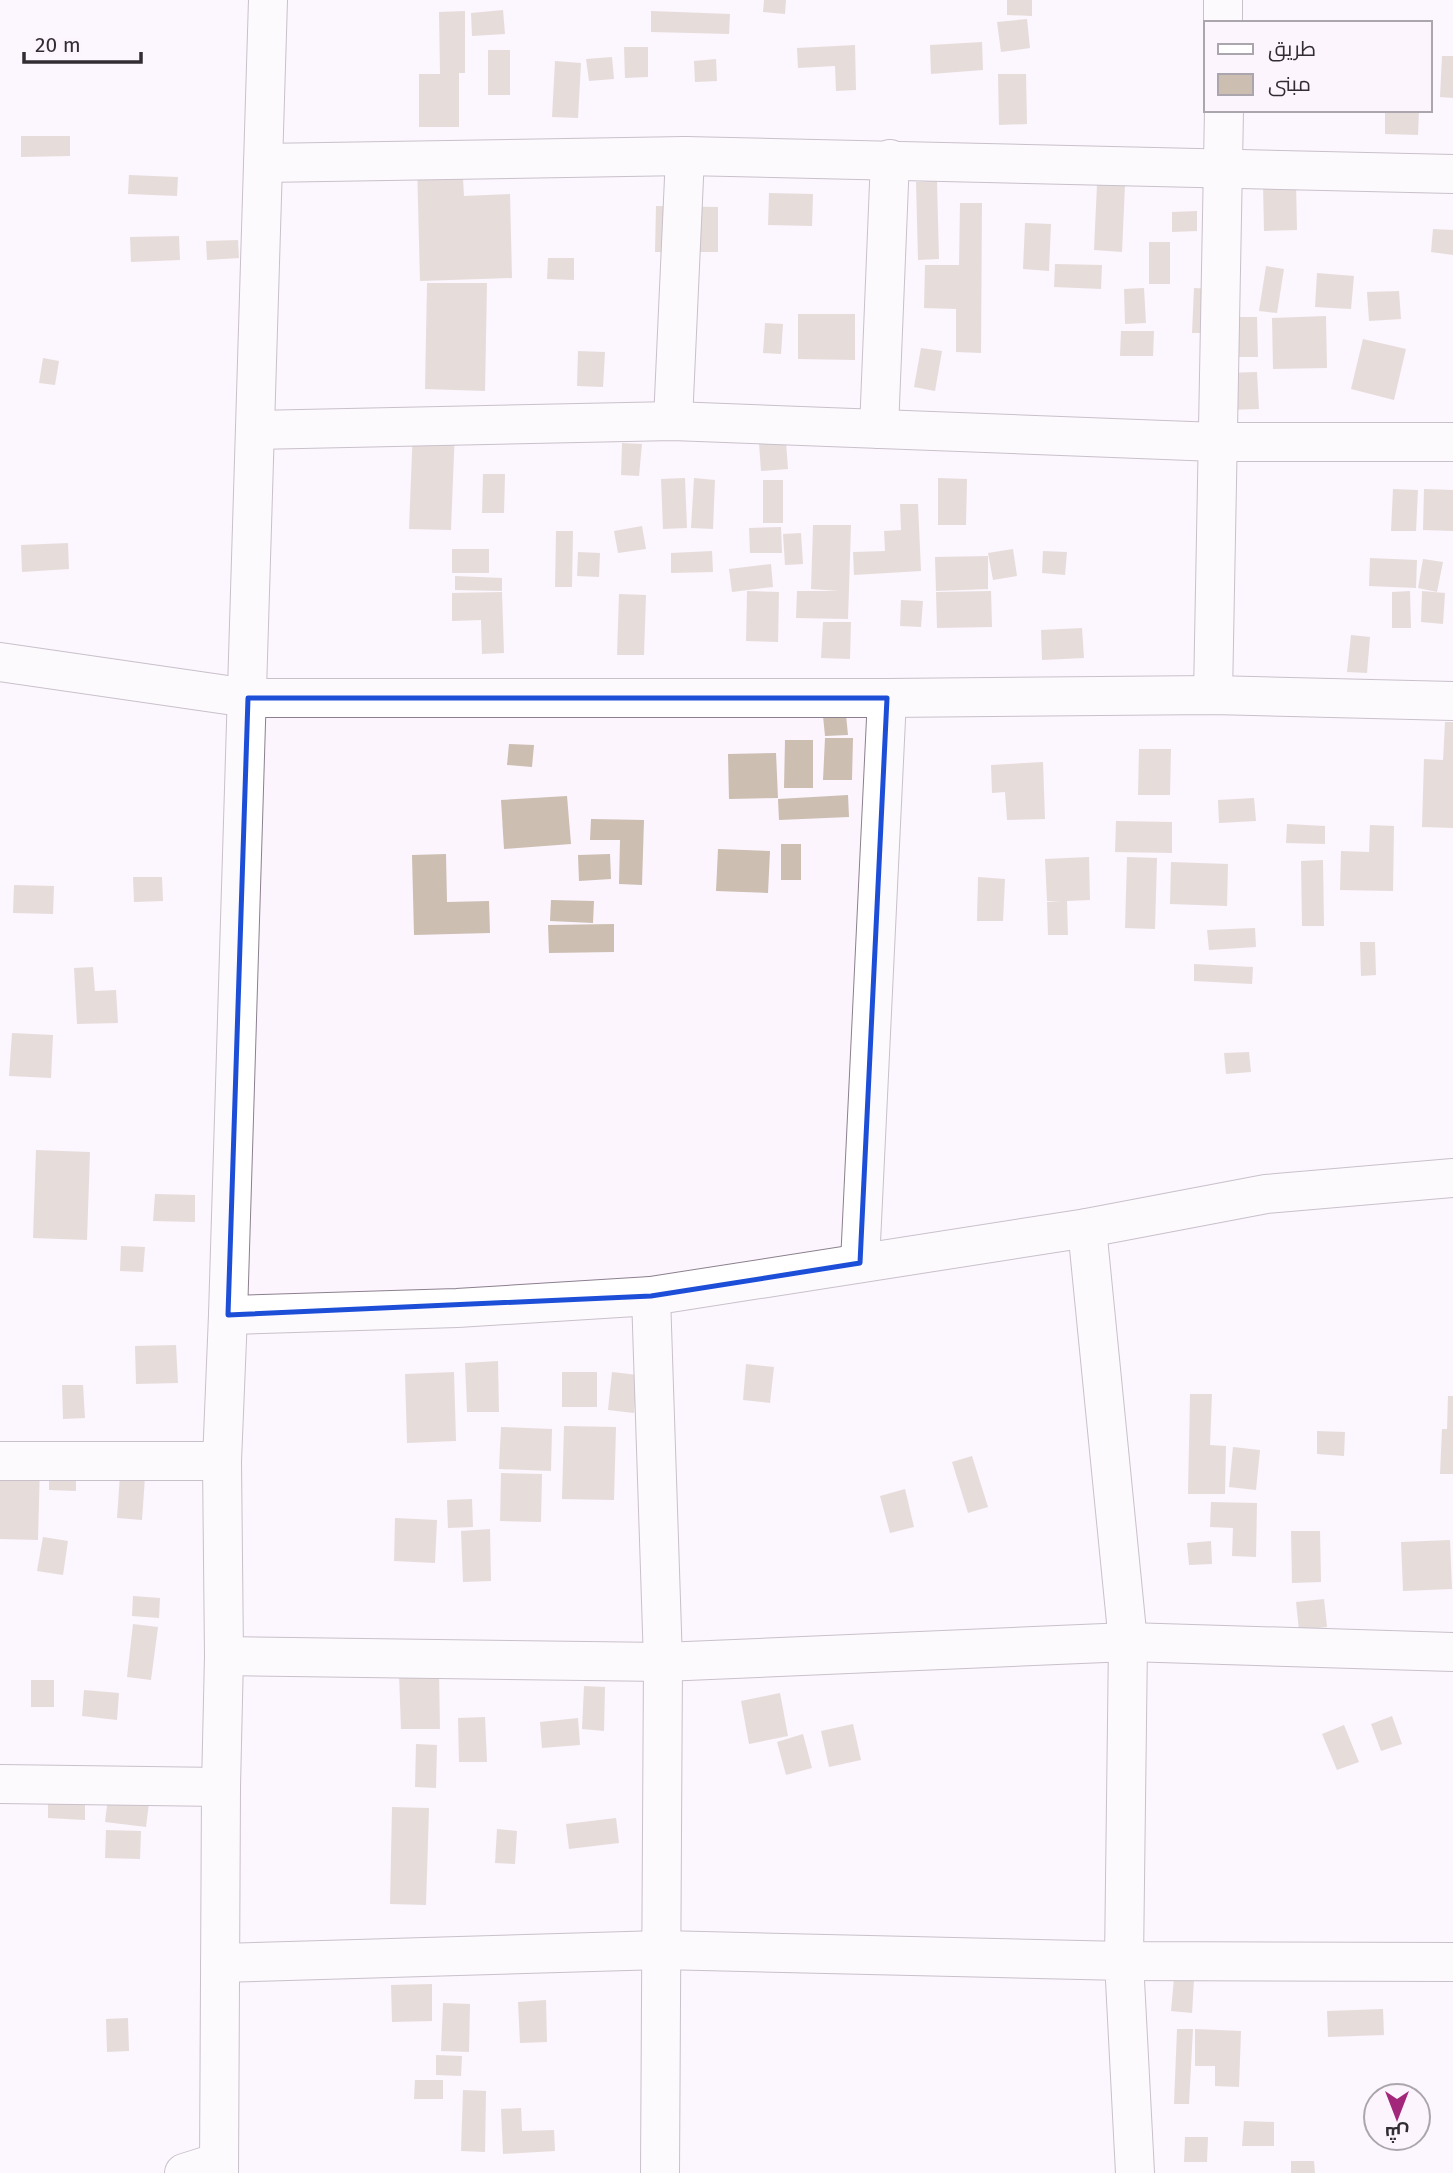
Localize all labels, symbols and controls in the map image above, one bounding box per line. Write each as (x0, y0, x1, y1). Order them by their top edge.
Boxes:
scale bar (24, 21, 142, 65)
legend (1204, 21, 1432, 112)
text: 20 m (35, 32, 81, 58)
text: طريق (1268, 36, 1316, 62)
text: مبنى (1268, 71, 1311, 97)
north arrow (1362, 2082, 1432, 2152)
text: ش (1385, 2122, 1409, 2145)

